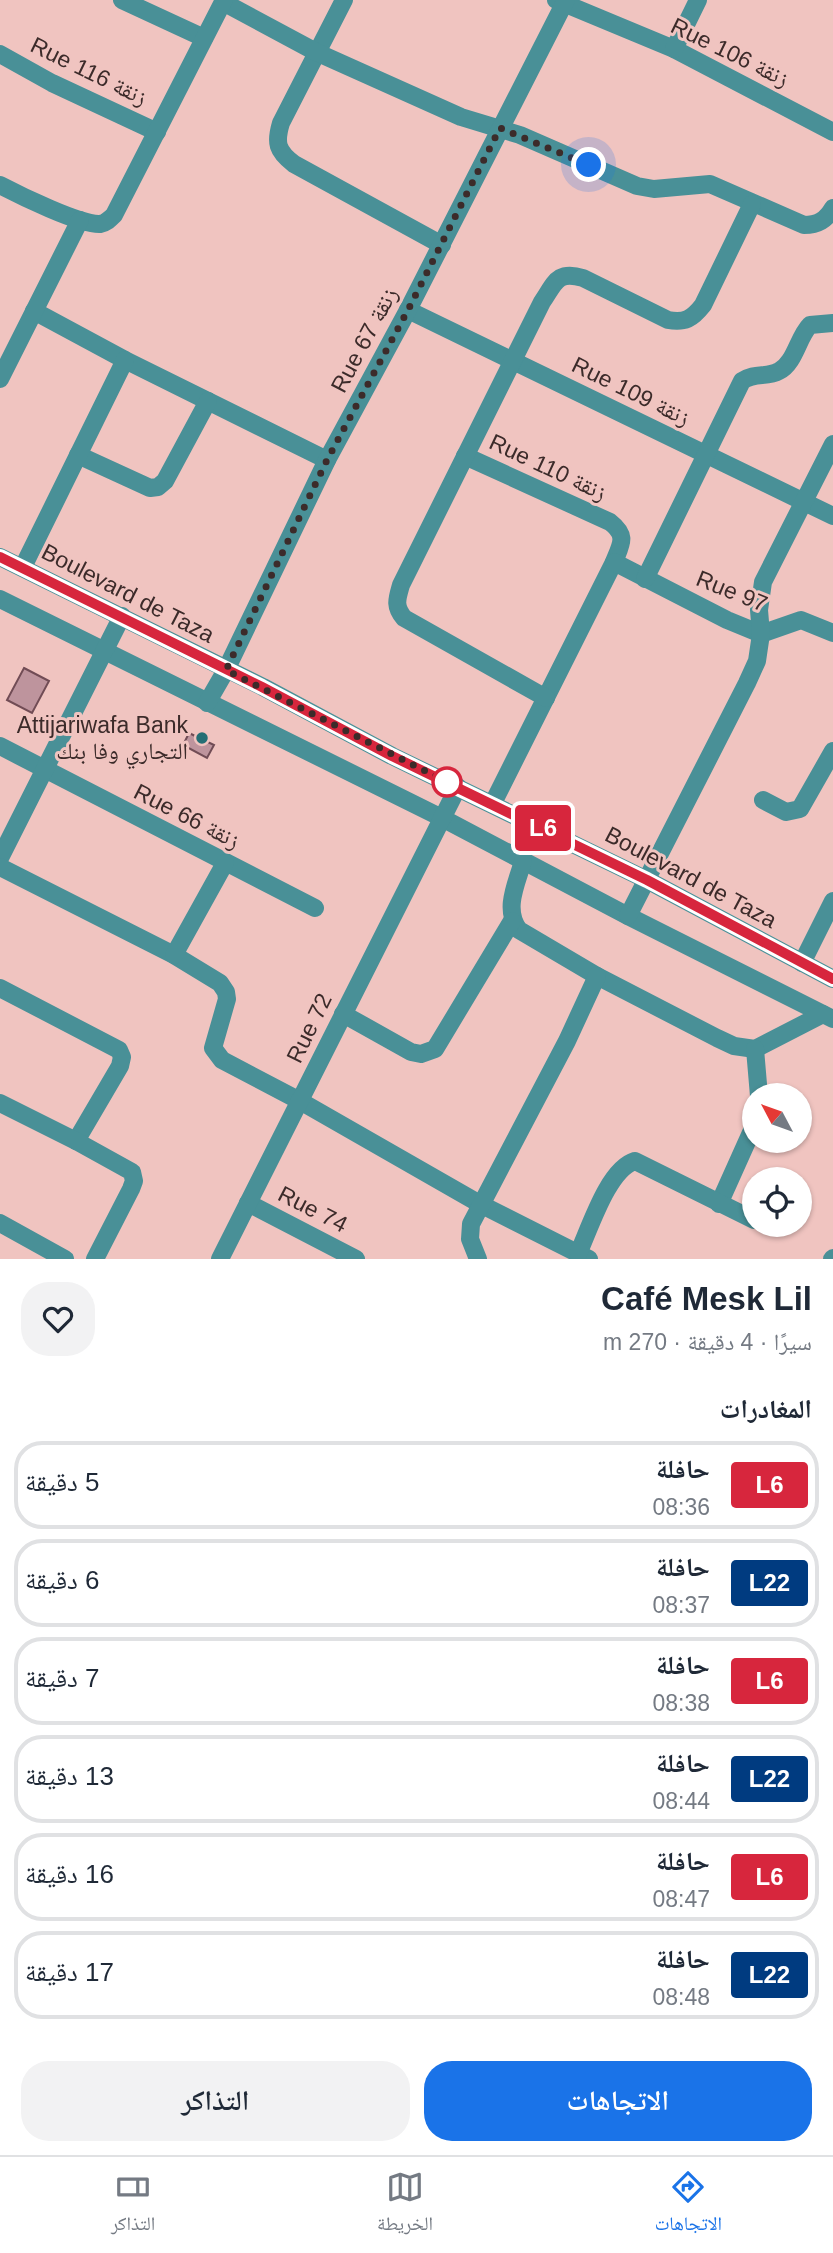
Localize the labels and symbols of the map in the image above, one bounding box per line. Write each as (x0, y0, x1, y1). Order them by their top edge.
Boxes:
street label: Rue 106 زنقة (667, 12, 793, 92)
street label: Rue 116 زنقة (27, 32, 151, 110)
your location (571, 147, 606, 182)
street label: Rue 67 زنقة (326, 283, 402, 397)
street label: Rue 109 زنقة (568, 351, 694, 431)
street label: Rue 110 زنقة (485, 429, 611, 505)
street label: Boulevard de Taza (37, 538, 219, 648)
street label: Rue 97 (693, 565, 771, 617)
place label: Attijariwafa Bank التجاري وفا بنك (17, 712, 188, 770)
marker: Attijariwafa Bank التجاري وفا بنك (194, 730, 210, 746)
unlabelled marker (432, 767, 462, 797)
street label: Rue 66 زنقة (130, 778, 244, 854)
line badge: L6 (512, 805, 574, 851)
street label: Boulevard de Taza (601, 821, 781, 933)
street label: Rue 72 (281, 989, 337, 1067)
north arrow (742, 1083, 812, 1153)
street label: Rue 74 (274, 1181, 352, 1238)

